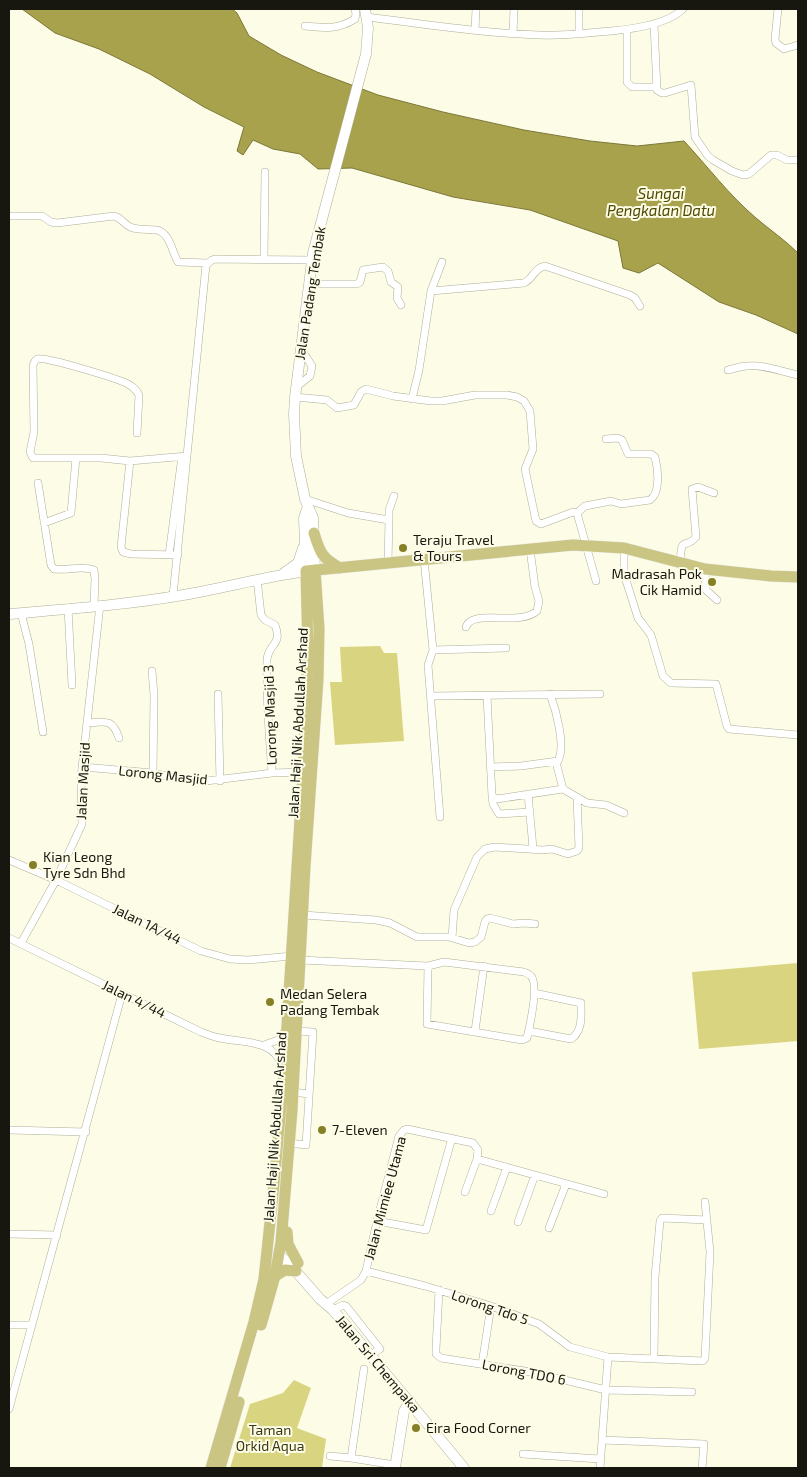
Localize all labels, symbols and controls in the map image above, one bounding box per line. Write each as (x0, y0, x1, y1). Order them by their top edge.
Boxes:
water label: Sungai Pengkalan Datu (607, 184, 715, 219)
street label: Jalan Padang Tembak (291, 225, 328, 361)
place label: Teraju Travel & Tours (413, 531, 495, 564)
marker: Teraju Travel & Tours (397, 542, 409, 554)
place label: Madrasah Pok Cik Hamid (611, 565, 702, 598)
marker: Madrasah Pok Cik Hamid (706, 576, 718, 588)
street label: Jalan Haji Nik Abdullah Arshad (284, 627, 311, 819)
street label: Lorong Masjid 3 (259, 664, 280, 766)
street label: Jalan Masjid (72, 742, 93, 820)
street label: Lorong Masjid (118, 761, 209, 788)
place label: Kian Leong Tyre Sdn Bhd (43, 848, 126, 881)
marker: Kian Leong Tyre Sdn Bhd (27, 859, 39, 871)
street label: Jalan 1A/44 (110, 900, 184, 947)
street label: Jalan 4/44 (100, 976, 169, 1021)
place label: Medan Selera Padang Tembak (280, 985, 379, 1018)
marker: Medan Selera Padang Tembak (264, 996, 276, 1008)
street label: Jalan Haji Nik Abdullah Arshad (259, 1031, 290, 1223)
place label: 7-Eleven (332, 1121, 388, 1138)
marker: 7-Eleven (316, 1124, 328, 1136)
street label: Jalan Mimiee Utama (360, 1134, 409, 1262)
street label: Lorong Tdo 5 (449, 1285, 531, 1328)
street label: Jalan Sri Chempaka (333, 1311, 424, 1416)
street label: Lorong TDO 6 (481, 1355, 568, 1388)
place label: Eira Food Corner (426, 1419, 531, 1436)
park label: Taman Orkid Aqua (236, 1421, 304, 1454)
marker: Eira Food Corner (410, 1422, 422, 1434)

